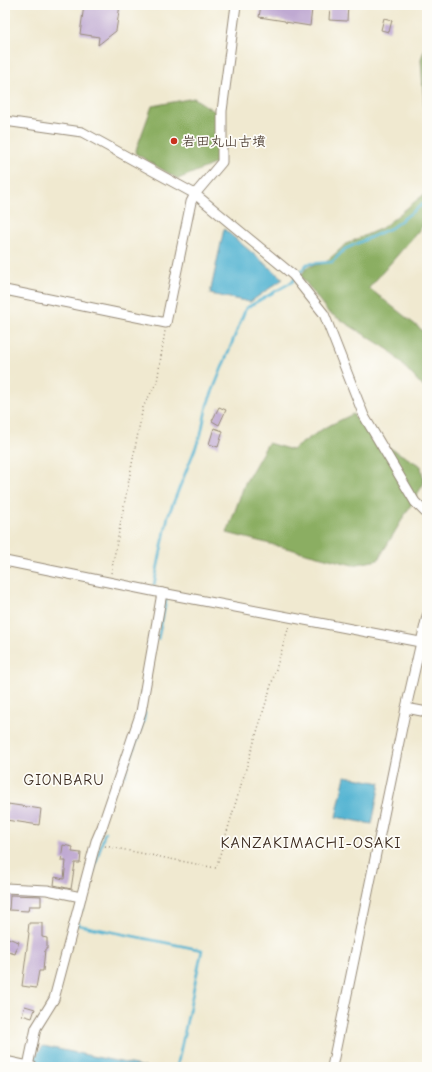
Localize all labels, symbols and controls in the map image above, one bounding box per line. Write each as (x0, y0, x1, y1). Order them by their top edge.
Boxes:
place label: 岩田丸山古墳 (182, 133, 266, 150)
marker: 岩田丸山古墳 (169, 136, 179, 146)
district label: GIONBARU (23, 771, 105, 789)
district label: KANZAKIMACHI-OSAKI (220, 834, 402, 852)

